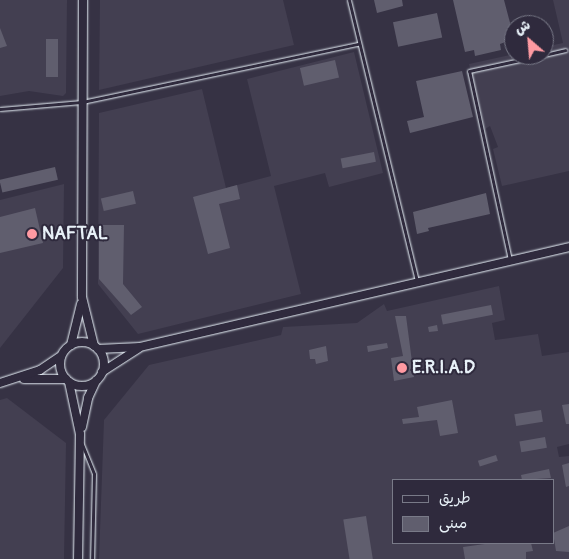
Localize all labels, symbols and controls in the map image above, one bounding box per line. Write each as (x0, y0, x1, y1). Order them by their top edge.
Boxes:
north arrow (504, 15, 554, 65)
text: ش (512, 16, 533, 38)
place label: NAFTAL (42, 223, 108, 245)
marker: NAFTAL (26, 228, 38, 240)
place label: E.R.I.A.D (412, 357, 475, 379)
marker: E.R.I.A.D (396, 362, 408, 374)
legend (392, 479, 554, 544)
text: طريق (439, 489, 471, 508)
text: مبنى (439, 514, 467, 533)

